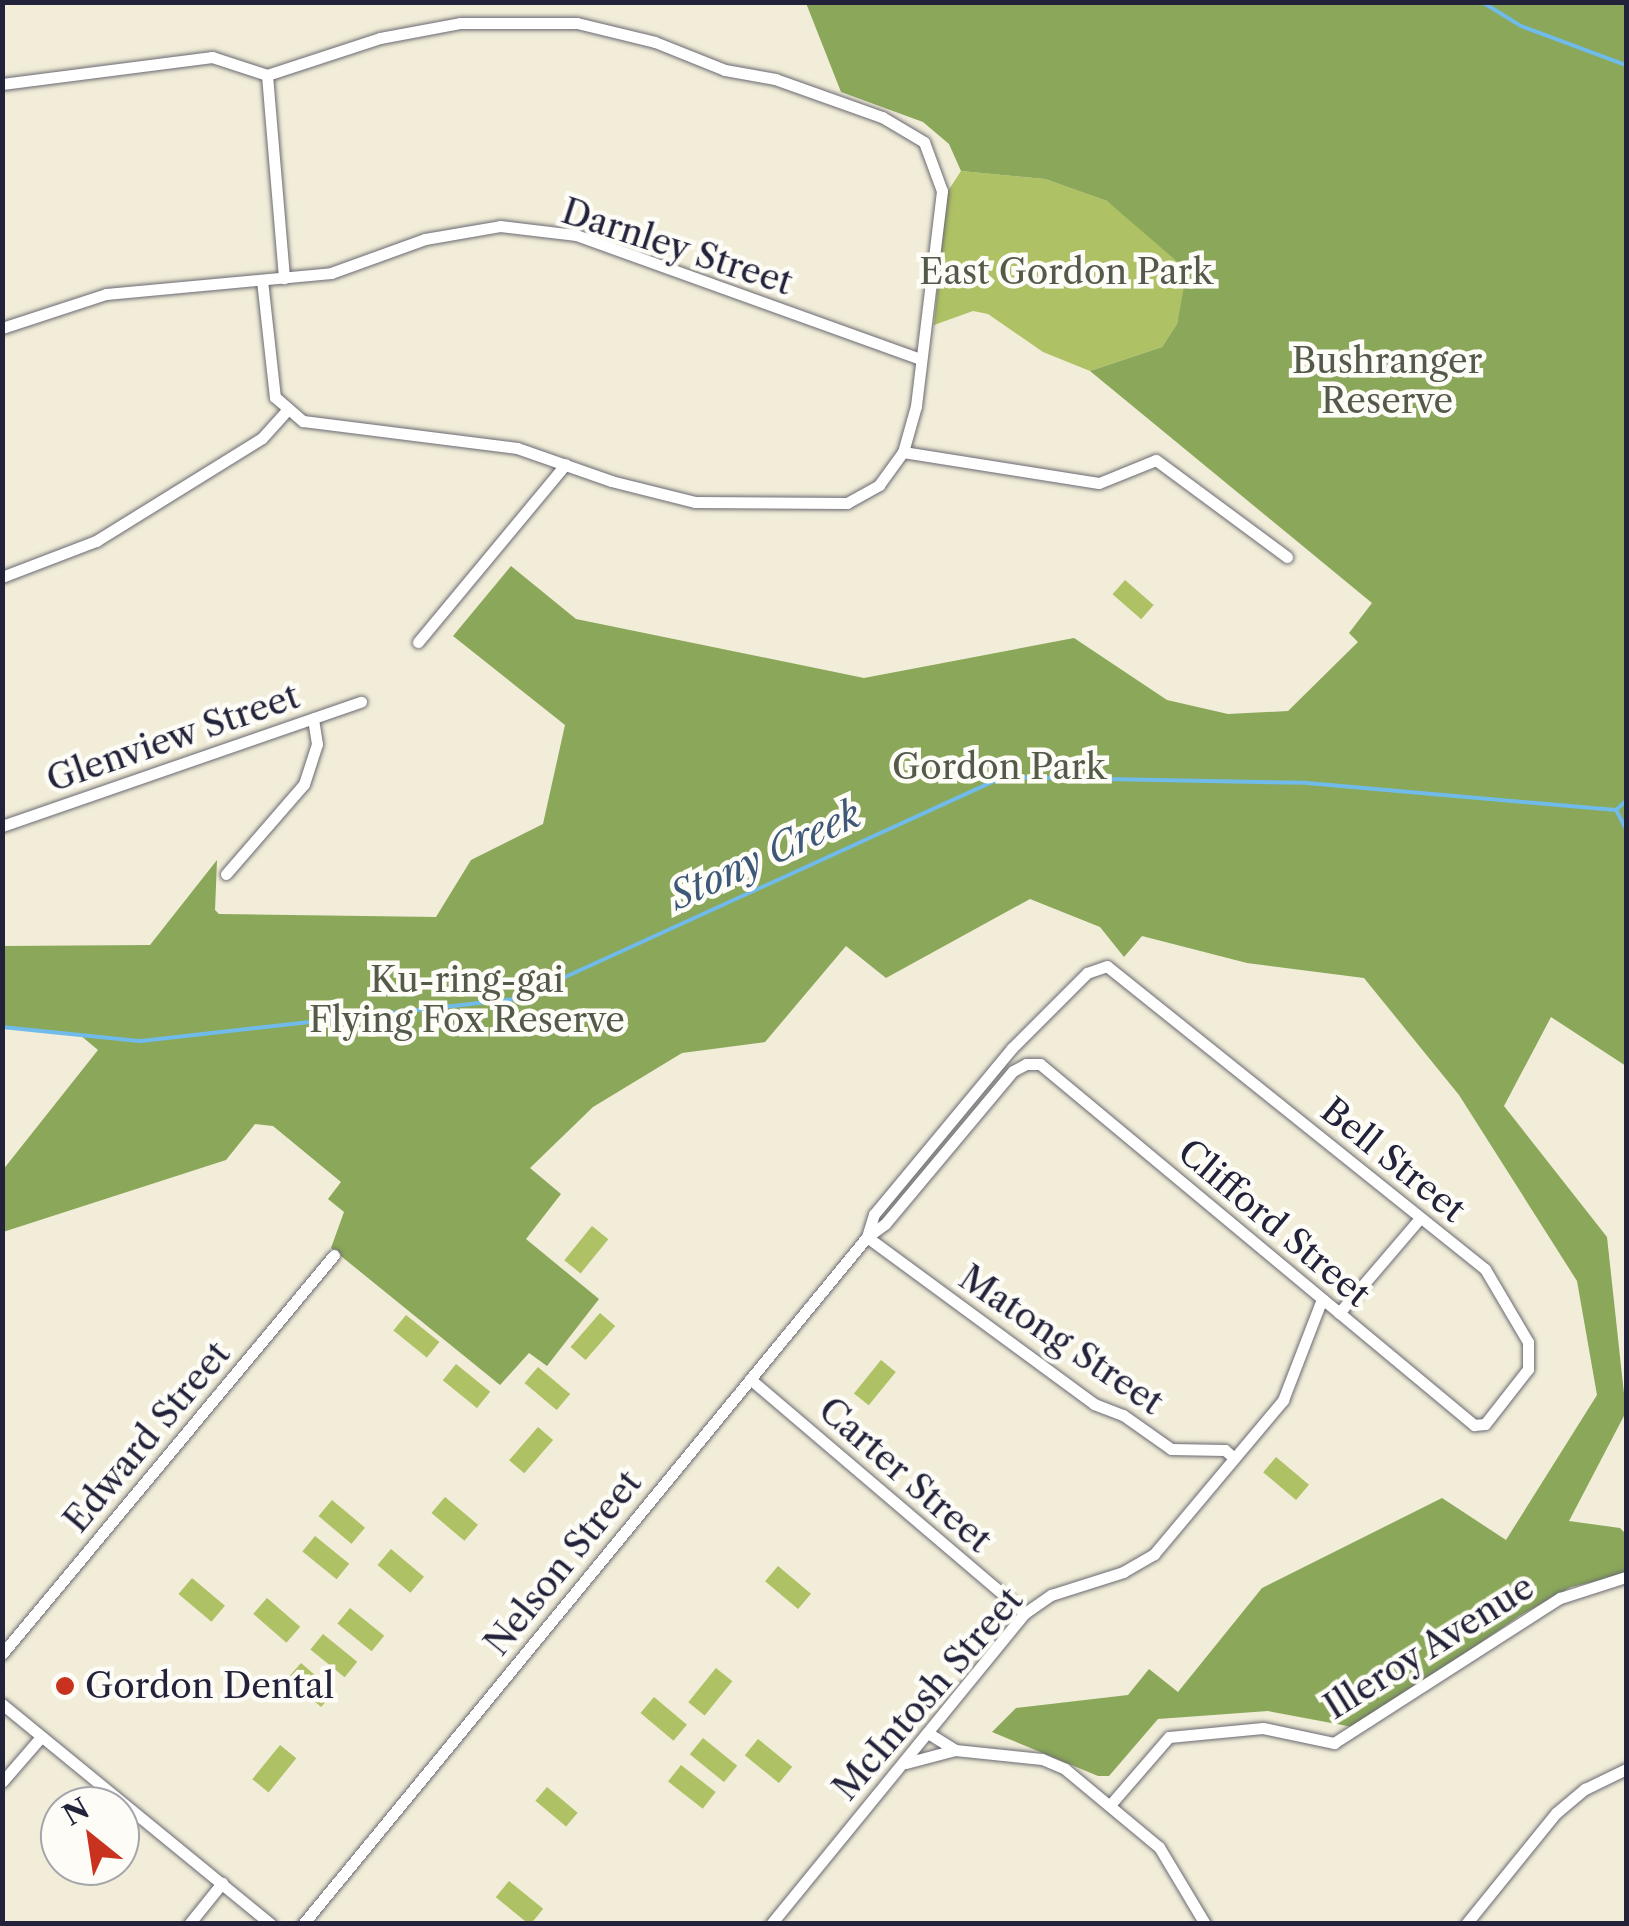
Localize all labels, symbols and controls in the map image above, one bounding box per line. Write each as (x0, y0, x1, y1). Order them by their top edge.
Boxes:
street label: Darnley Street (556, 190, 798, 304)
park label: East Gordon Park (919, 251, 1213, 293)
park label: Bushranger Reserve (1292, 340, 1482, 422)
street label: Glenview Street (41, 675, 305, 801)
park label: Gordon Park (892, 746, 1106, 788)
water label: Stony Creek (662, 791, 868, 919)
park label: Ku-ring-gai Flying Fox Reserve (309, 959, 625, 1041)
street label: Bell Street (1312, 1089, 1474, 1231)
street label: Clifford Street (1170, 1131, 1378, 1315)
street label: Matong Street (951, 1257, 1171, 1423)
street label: Edward Street (55, 1333, 239, 1541)
street label: Carter Street (810, 1388, 1000, 1562)
street label: Nelson Street (476, 1462, 650, 1664)
street label: Illeroy Avenue (1315, 1565, 1543, 1729)
street label: McIntosh Street (824, 1579, 1032, 1809)
place label: Gordon Dental (85, 1665, 334, 1707)
marker: Gordon Dental (54, 1675, 76, 1697)
north arrow (40, 1786, 140, 1886)
text: N (57, 1791, 95, 1833)

